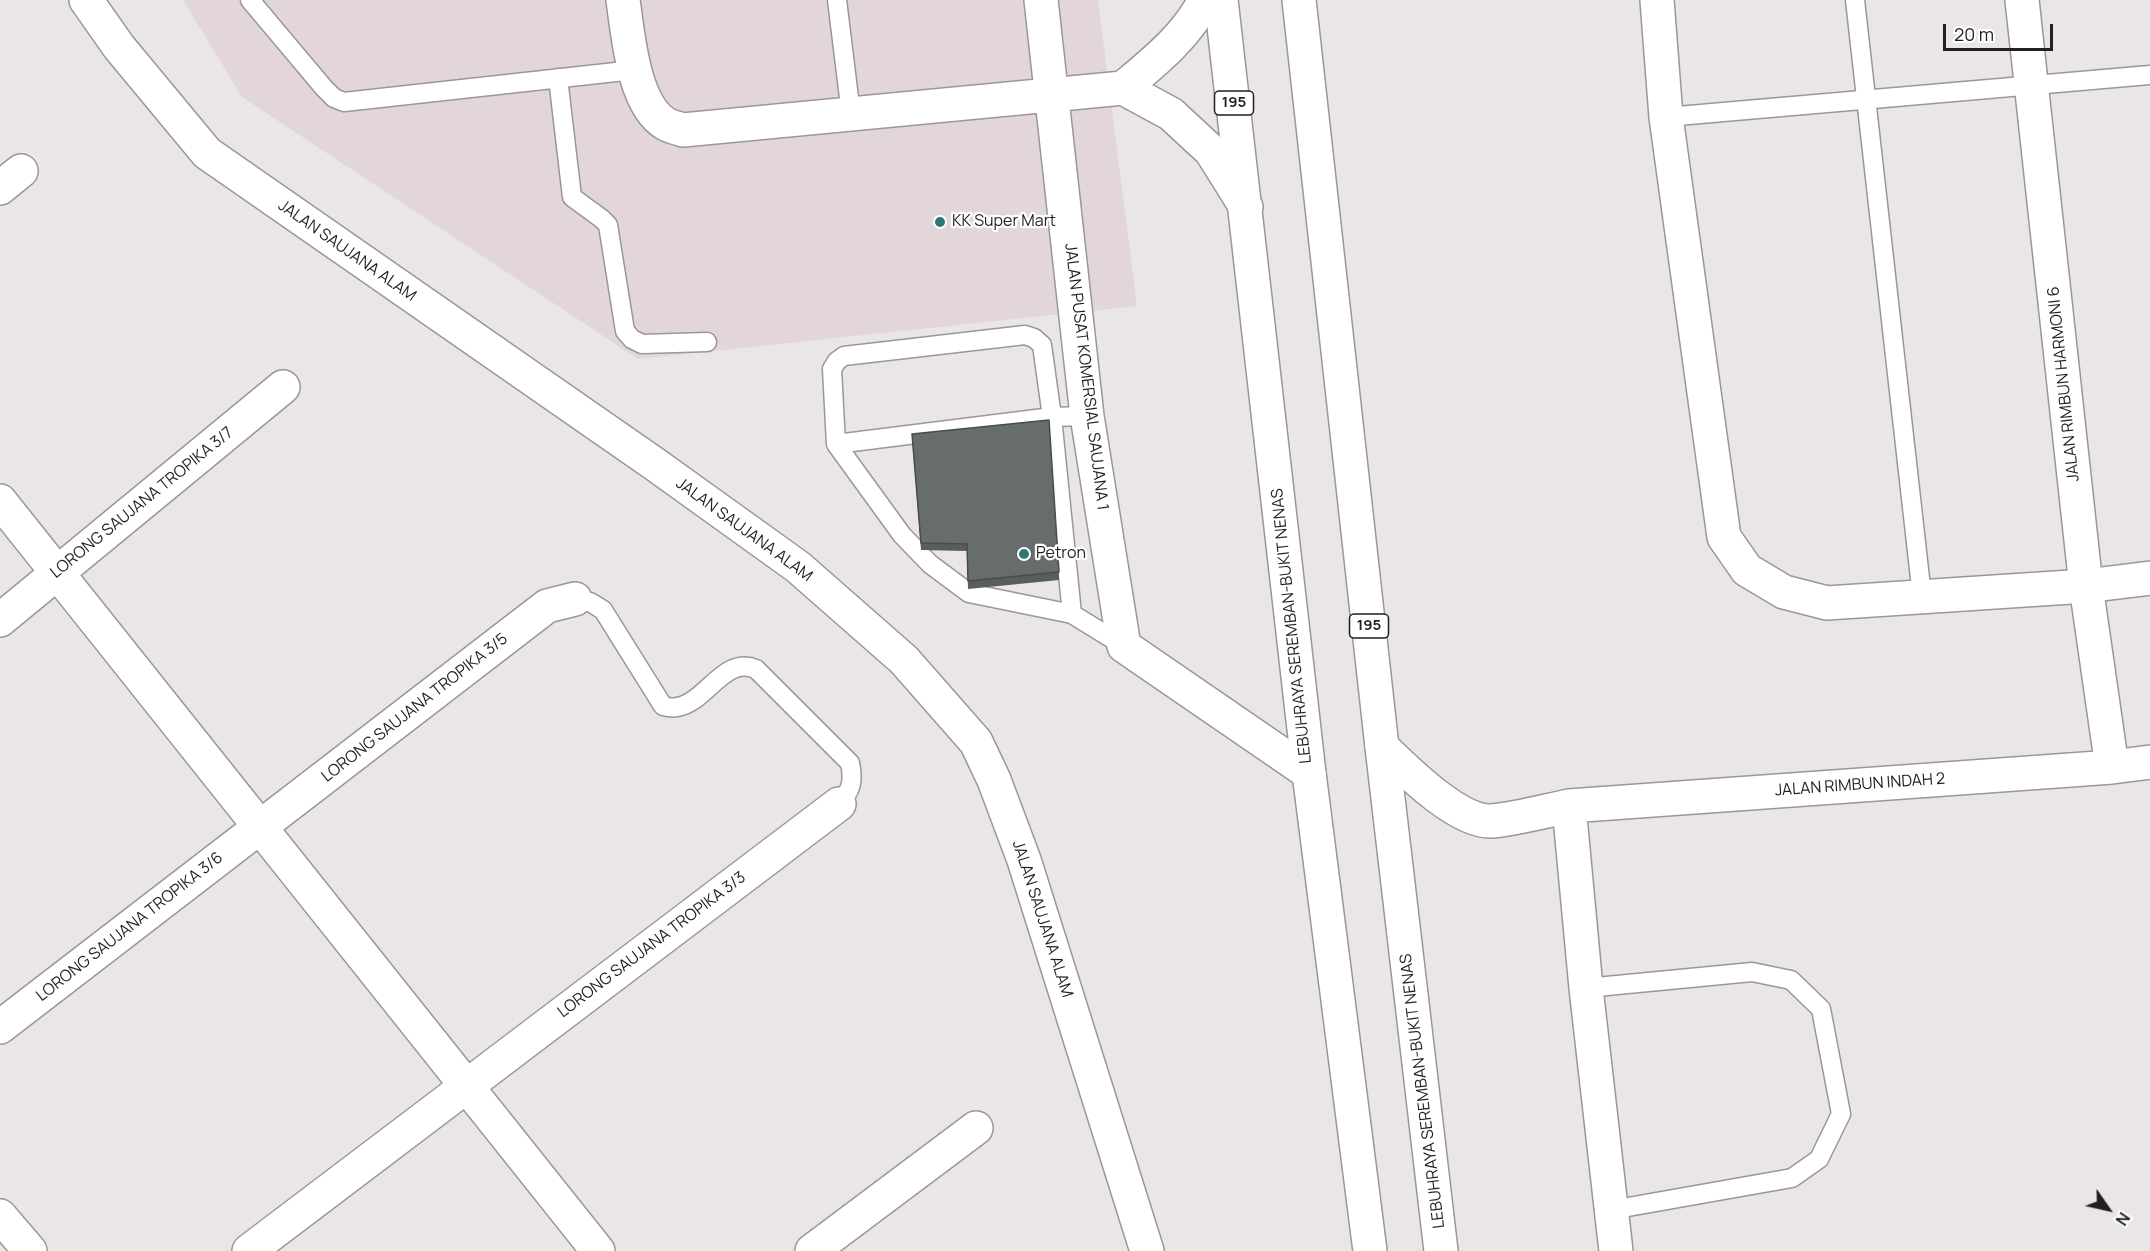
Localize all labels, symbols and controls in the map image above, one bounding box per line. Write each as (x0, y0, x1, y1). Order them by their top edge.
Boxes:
scale bar (1946, 12, 2056, 50)
text: 20 m (1954, 22, 1994, 46)
road number: 195 (1214, 91, 1254, 115)
street label: JALAN SAUJANA ALAM (274, 196, 420, 306)
place label: KK Super Mart (952, 212, 1056, 232)
marker: KK Super Mart (933, 215, 947, 229)
street label: JALAN PUSAT KOMERSIAL SAUJANA 1 (1060, 242, 1112, 512)
street label: JALAN RIMBUN HARMONI 6 (2044, 285, 2084, 483)
street label: LORONG SAUJANA TROPIKA 3/7 (47, 423, 237, 583)
street label: JALAN SAUJANA ALAM (672, 474, 816, 586)
street label: LEBUHRAYA SEREMBAN-BUKIT NENAS (1268, 487, 1316, 765)
place label: Petron (1036, 544, 1086, 564)
marker: Petron (1017, 547, 1031, 561)
road number: 195 (1350, 614, 1388, 638)
street label: LORONG SAUJANA TROPIKA 3/5 (318, 629, 512, 787)
street label: JALAN RIMBUN INDAH 2 (1774, 769, 1946, 801)
street label: JALAN SAUJANA ALAM (1008, 838, 1076, 1000)
street label: LORONG SAUJANA TROPIKA 3/6 (33, 848, 227, 1006)
street label: LORONG SAUJANA TROPIKA 3/3 (554, 868, 750, 1022)
street label: LEBUHRAYA SEREMBAN-BUKIT NENAS (1397, 953, 1449, 1229)
north arrow (2078, 1179, 2138, 1239)
text: N (2111, 1208, 2135, 1230)

